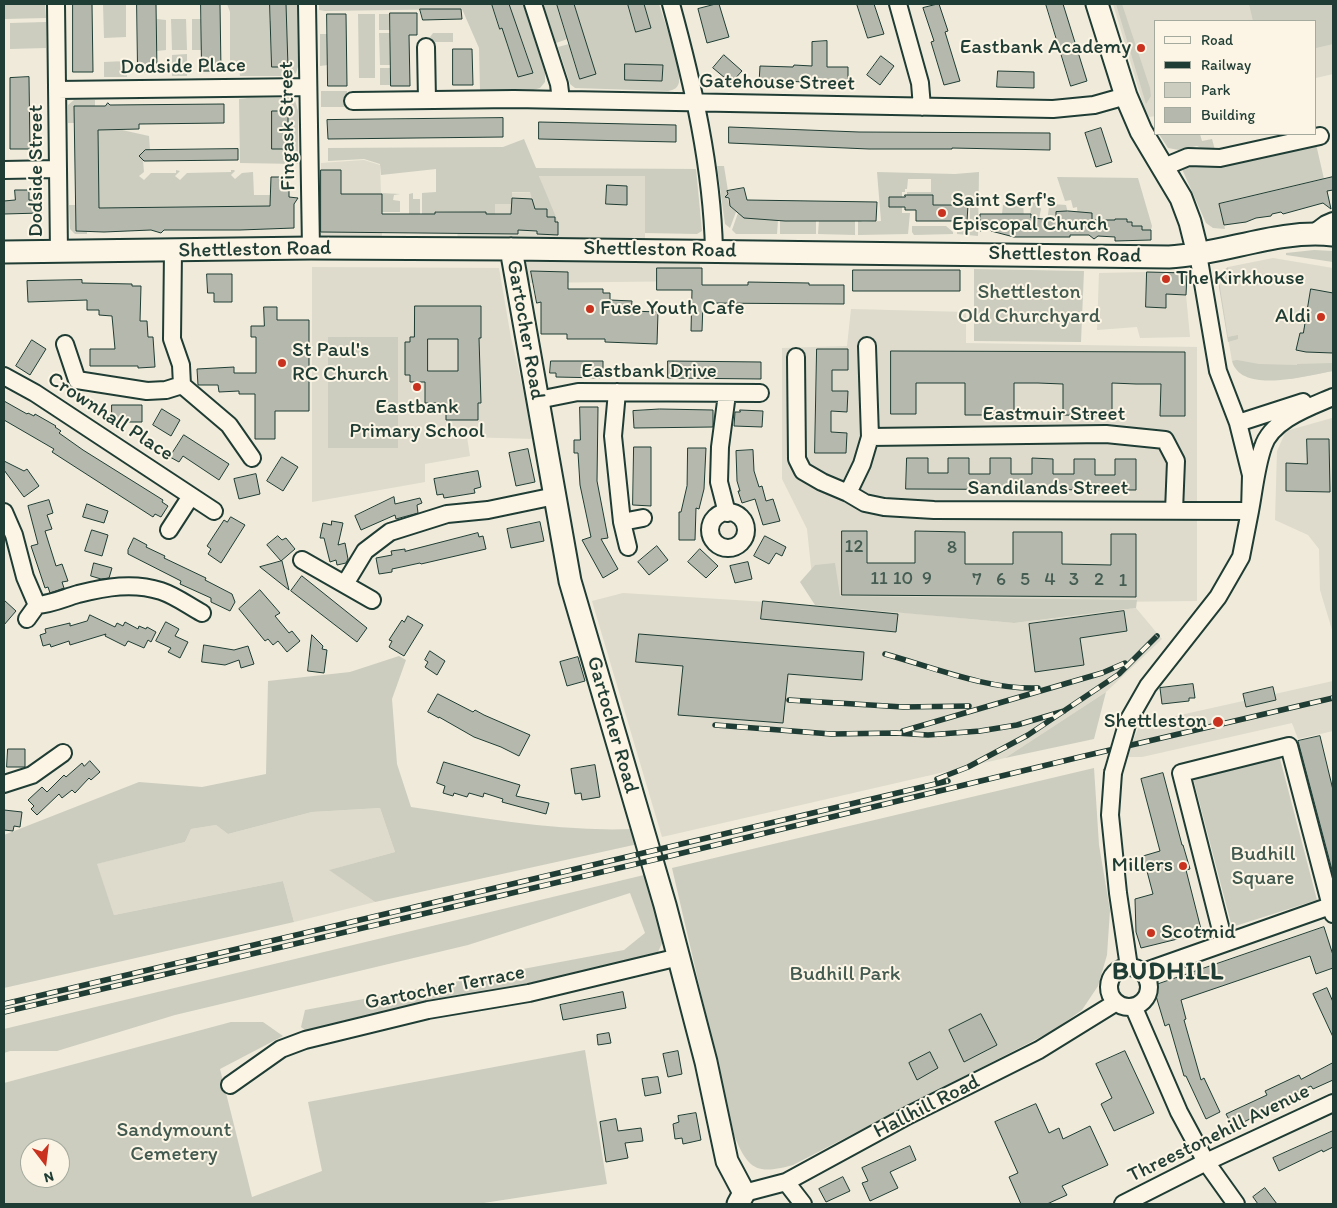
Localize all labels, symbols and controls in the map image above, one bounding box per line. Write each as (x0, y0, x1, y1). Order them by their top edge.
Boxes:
legend (1154, 20, 1317, 135)
text: Road (1201, 31, 1233, 49)
place label: Eastbank Academy (960, 35, 1131, 61)
marker: Eastbank Academy (1135, 42, 1147, 54)
street label: Dodside Place (120, 53, 246, 81)
text: Railway (1201, 56, 1251, 74)
street label: Fingask Street (274, 61, 302, 191)
street label: Gatehouse Street (699, 69, 855, 97)
text: Park (1201, 81, 1231, 99)
street label: Dodside Street (24, 105, 50, 237)
text: Building (1201, 106, 1255, 124)
place label: Saint Serf's Episcopal Church (952, 188, 1108, 238)
marker: Saint Serf's Episcopal Church (936, 207, 948, 219)
street label: Shettleston Road (178, 236, 332, 264)
street label: Shettleston Road (583, 236, 737, 264)
street label: Shettleston Road (988, 241, 1142, 269)
street label: Gartocher Road (500, 258, 550, 402)
place label: The Kirkhouse (1176, 266, 1305, 292)
marker: The Kirkhouse (1160, 273, 1172, 285)
park label: Shettleston Old Churchyard (958, 280, 1100, 330)
place label: Fuse Youth Cafe (600, 296, 745, 322)
marker: Fuse Youth Cafe (584, 303, 596, 315)
place label: Aldi (1275, 304, 1311, 330)
marker: Aldi (1315, 311, 1327, 323)
place label: St Paul's RC Church (292, 338, 388, 388)
marker: St Paul's RC Church (276, 357, 288, 369)
street label: Eastbank Drive (581, 359, 717, 385)
street label: Crownhall Place (42, 367, 178, 467)
marker: Eastbank Primary School (411, 381, 423, 393)
place label: Eastbank Primary School (349, 395, 485, 445)
street label: Eastmuir Street (983, 402, 1125, 428)
street label: Sandilands Street (968, 476, 1128, 502)
house number: 12 (845, 536, 863, 558)
house number: 8 (947, 537, 957, 559)
house number: 11 (870, 568, 888, 590)
house number: 10 (893, 568, 913, 590)
house number: 9 (922, 568, 932, 590)
house number: 7 (972, 569, 982, 591)
house number: 6 (996, 569, 1006, 591)
house number: 5 (1020, 569, 1030, 591)
house number: 4 (1044, 569, 1056, 591)
house number: 3 (1069, 569, 1079, 591)
house number: 2 (1094, 569, 1104, 591)
house number: 1 (1119, 570, 1127, 592)
street label: Gartocher Road (580, 654, 644, 796)
place label: Shettleston (1104, 709, 1207, 735)
marker: Shettleston (1211, 715, 1225, 729)
park label: Budhill Square (1231, 842, 1295, 892)
place label: Millers (1112, 853, 1173, 879)
marker: Millers (1177, 860, 1189, 872)
place label: Scotmid (1161, 920, 1236, 946)
marker: Scotmid (1145, 927, 1157, 939)
district label: BUDHILL (1113, 956, 1223, 988)
street label: Gartocher Terrace (363, 960, 527, 1016)
park label: Budhill Park (790, 962, 900, 988)
street label: Hallhill Road (870, 1069, 984, 1145)
street label: Threestonehill Avenue (1124, 1079, 1314, 1189)
park label: Sandymount Cemetery (117, 1118, 231, 1168)
north arrow (20, 1138, 70, 1188)
text: N (42, 1168, 56, 1186)

